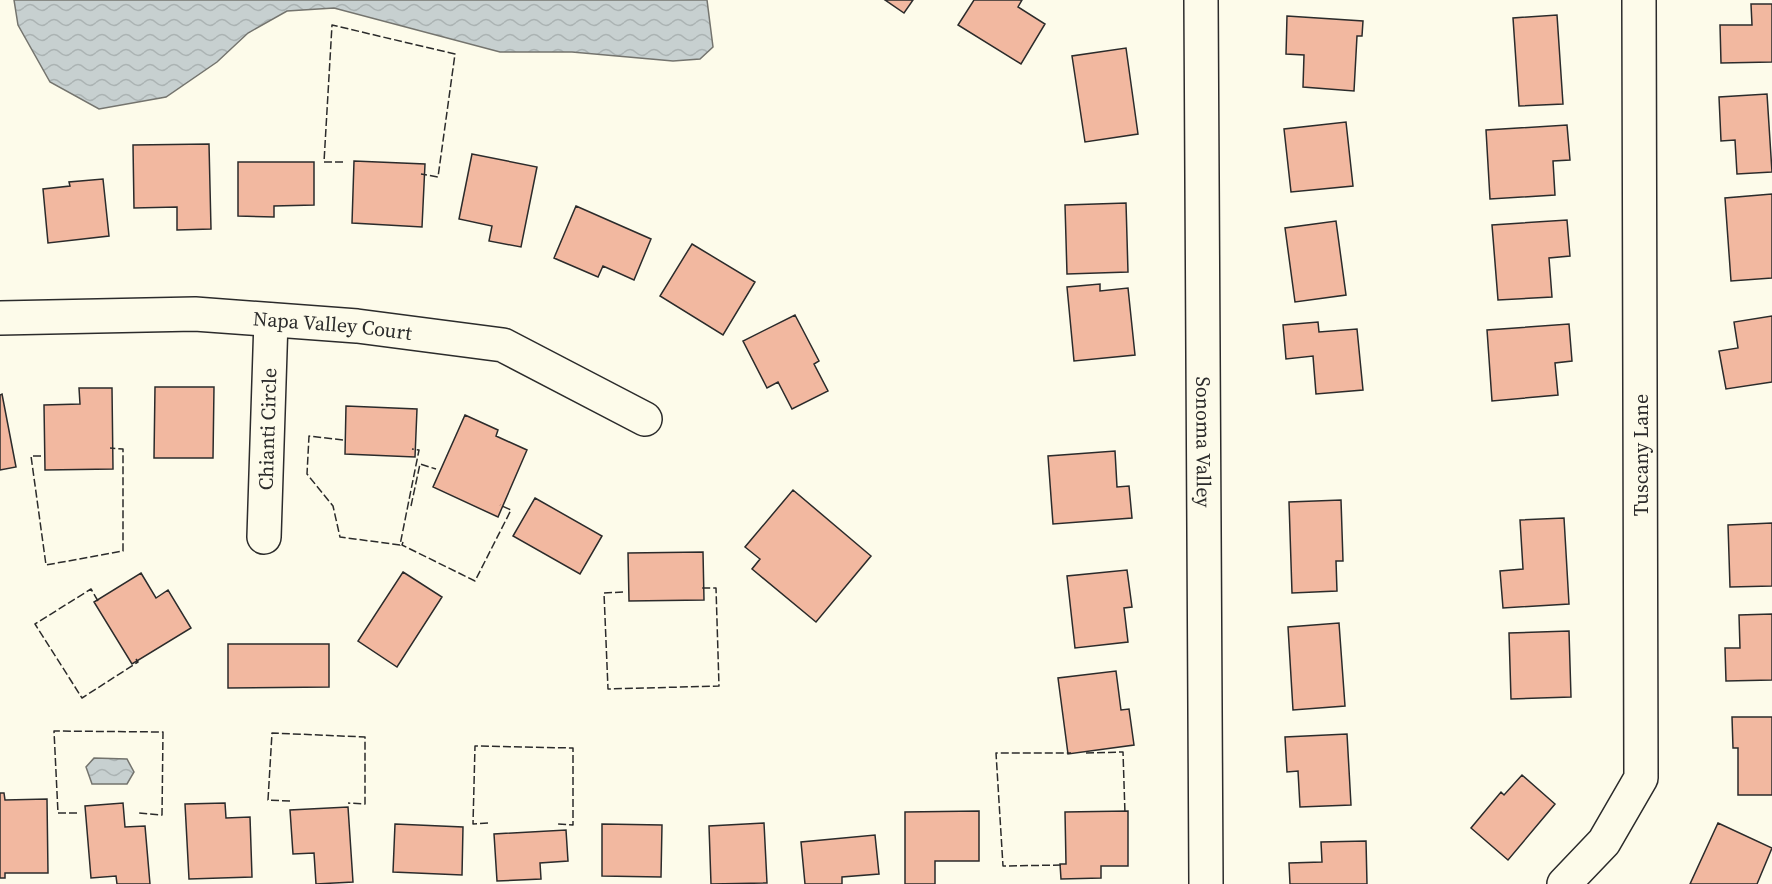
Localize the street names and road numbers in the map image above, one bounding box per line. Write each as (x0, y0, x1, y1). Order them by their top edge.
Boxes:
street label: Napa Valley Court (252, 304, 414, 347)
street label: Chianti Circle (252, 367, 283, 491)
street label: Sonoma Valley (1189, 376, 1218, 508)
street label: Tuscany Lane (1627, 394, 1655, 516)

